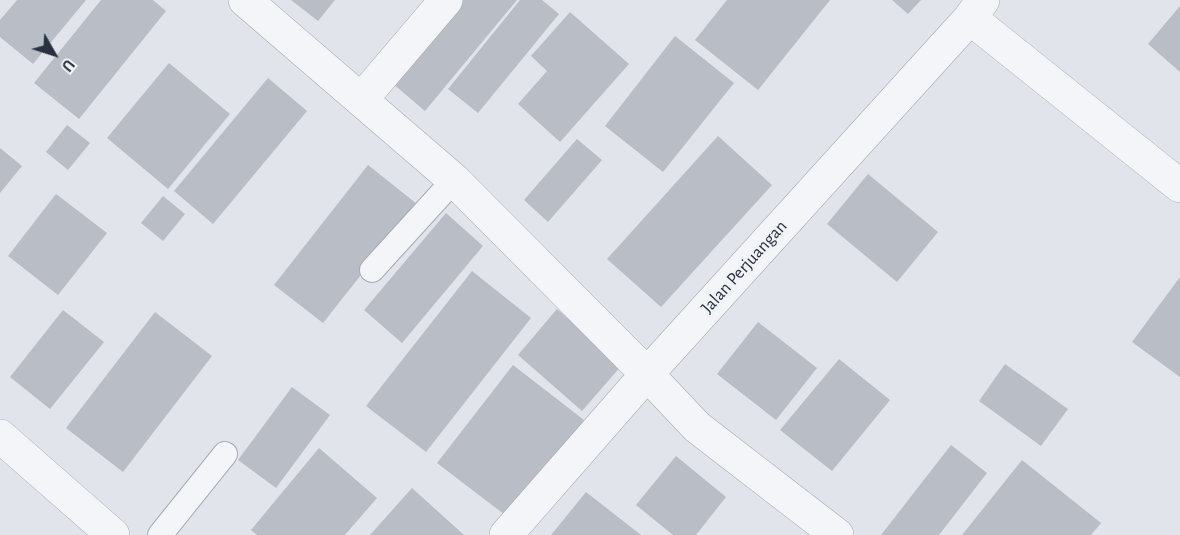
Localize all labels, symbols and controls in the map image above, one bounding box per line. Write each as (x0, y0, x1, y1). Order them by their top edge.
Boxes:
north arrow (24, 24, 84, 84)
text: U (59, 56, 77, 74)
street label: Jalan Perjuangan (696, 216, 792, 318)

